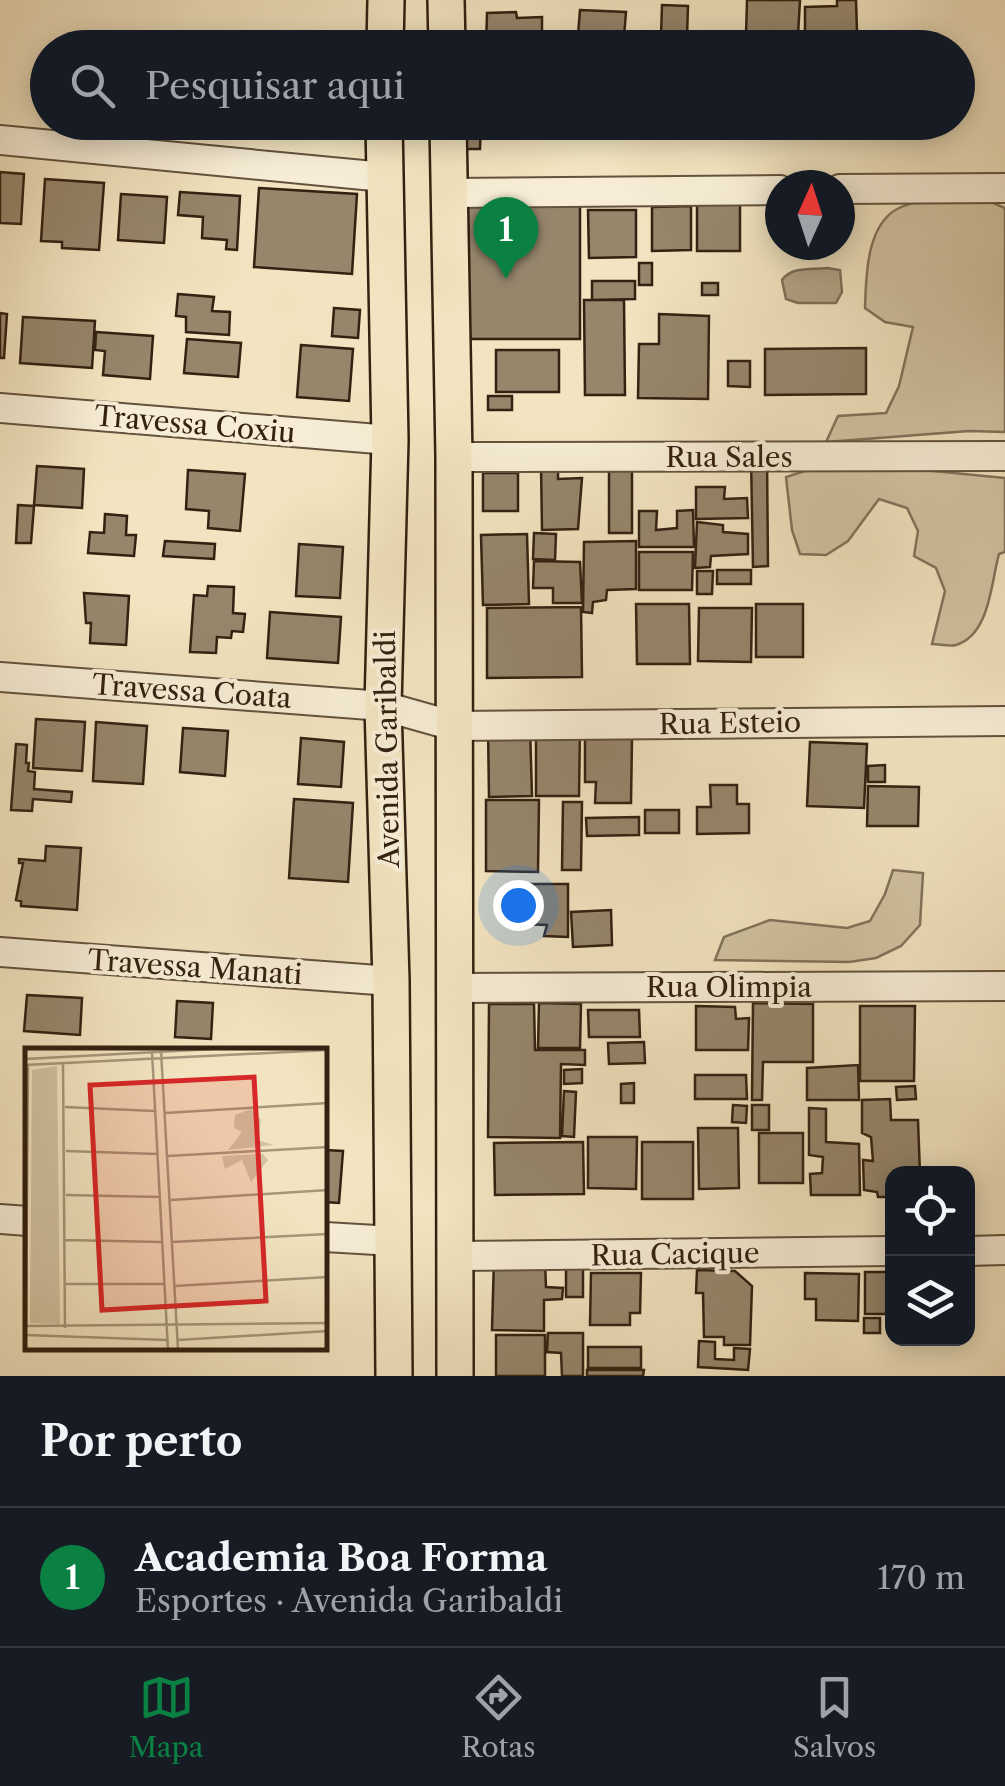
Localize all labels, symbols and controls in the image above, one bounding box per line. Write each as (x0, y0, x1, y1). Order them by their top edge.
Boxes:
search box (30, 30, 975, 140)
icon: search (65, 58, 120, 113)
text: Pesquisar aqui (145, 62, 405, 109)
north arrow (765, 170, 855, 260)
pin: 1 (474, 196, 538, 279)
street label: Travessa Coxiu (93, 398, 297, 450)
street label: Rua Sales (665, 440, 793, 474)
street label: Avenida Garibaldi (368, 630, 406, 869)
street label: Travessa Coata (91, 667, 293, 715)
street label: Rua Esteio (659, 705, 801, 741)
your location (493, 880, 544, 931)
street label: Travessa Manati (87, 943, 303, 991)
street label: Rua Olimpia (646, 970, 812, 1004)
inset map (25, 1048, 328, 1351)
map controls (885, 1166, 975, 1346)
button: locate (885, 1166, 975, 1256)
street label: Rua Cacique (590, 1236, 760, 1272)
button: layers (885, 1256, 975, 1346)
text: Por perto (40, 1415, 243, 1467)
text: Academia Boa Forma (135, 1534, 548, 1581)
text: 1 (65, 1558, 80, 1597)
text: 170 m (877, 1558, 965, 1597)
text: Esportes · Avenida Garibaldi (135, 1581, 563, 1620)
tab: Mapa (129, 1670, 204, 1764)
tab: Rotas (461, 1670, 535, 1764)
tab: Salvos (793, 1670, 876, 1764)

